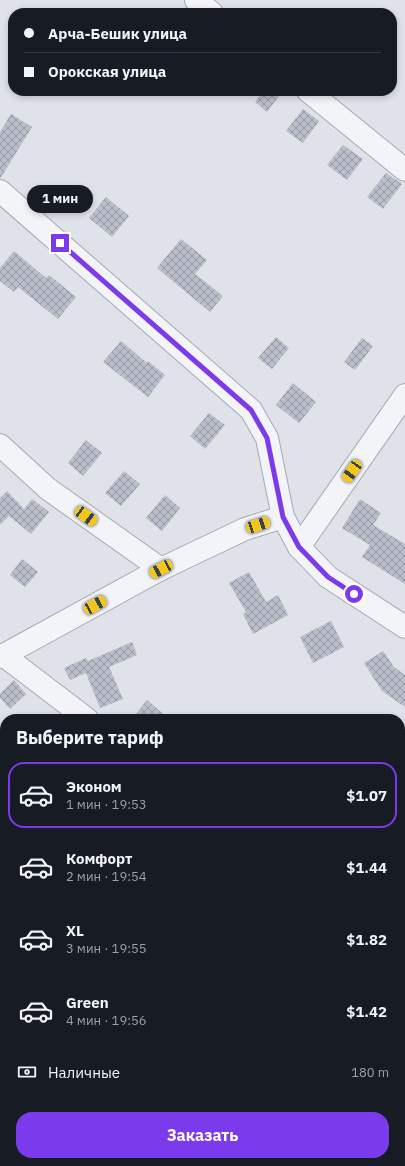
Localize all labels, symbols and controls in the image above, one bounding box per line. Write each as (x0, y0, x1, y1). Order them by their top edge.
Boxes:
text: Арча-Бешик улица (48, 24, 187, 43)
text: Орокская улица (48, 62, 166, 81)
callout: 1 мин (27, 185, 93, 213)
text: 1 мин (42, 190, 78, 207)
route end (51, 234, 69, 252)
car (340, 458, 364, 484)
car (73, 504, 99, 528)
car (245, 516, 271, 534)
car (148, 558, 174, 580)
route start (345, 585, 363, 603)
car (82, 594, 108, 616)
text: Выберите тариф (16, 726, 163, 749)
icon: car (18, 777, 54, 813)
text: Эконом (66, 777, 122, 796)
text: $1.07 (346, 786, 387, 805)
text: 1 мин · 19:53 (66, 796, 147, 813)
icon: car (18, 849, 54, 885)
text: Комфорт (66, 849, 132, 868)
text: $1.44 (346, 858, 387, 877)
text: 2 мин · 19:54 (66, 868, 147, 885)
icon: car (18, 921, 54, 957)
text: XL (66, 921, 84, 940)
text: $1.82 (346, 930, 387, 949)
text: 3 мин · 19:55 (66, 940, 147, 957)
icon: car (18, 993, 54, 1029)
text: Green (66, 993, 109, 1012)
text: $1.42 (346, 1002, 387, 1021)
text: 4 мин · 19:56 (66, 1012, 147, 1029)
icon: cash (16, 1061, 38, 1083)
text: Наличные (48, 1063, 120, 1082)
text: 180 m (351, 1064, 389, 1081)
button: Заказать (16, 1112, 389, 1158)

